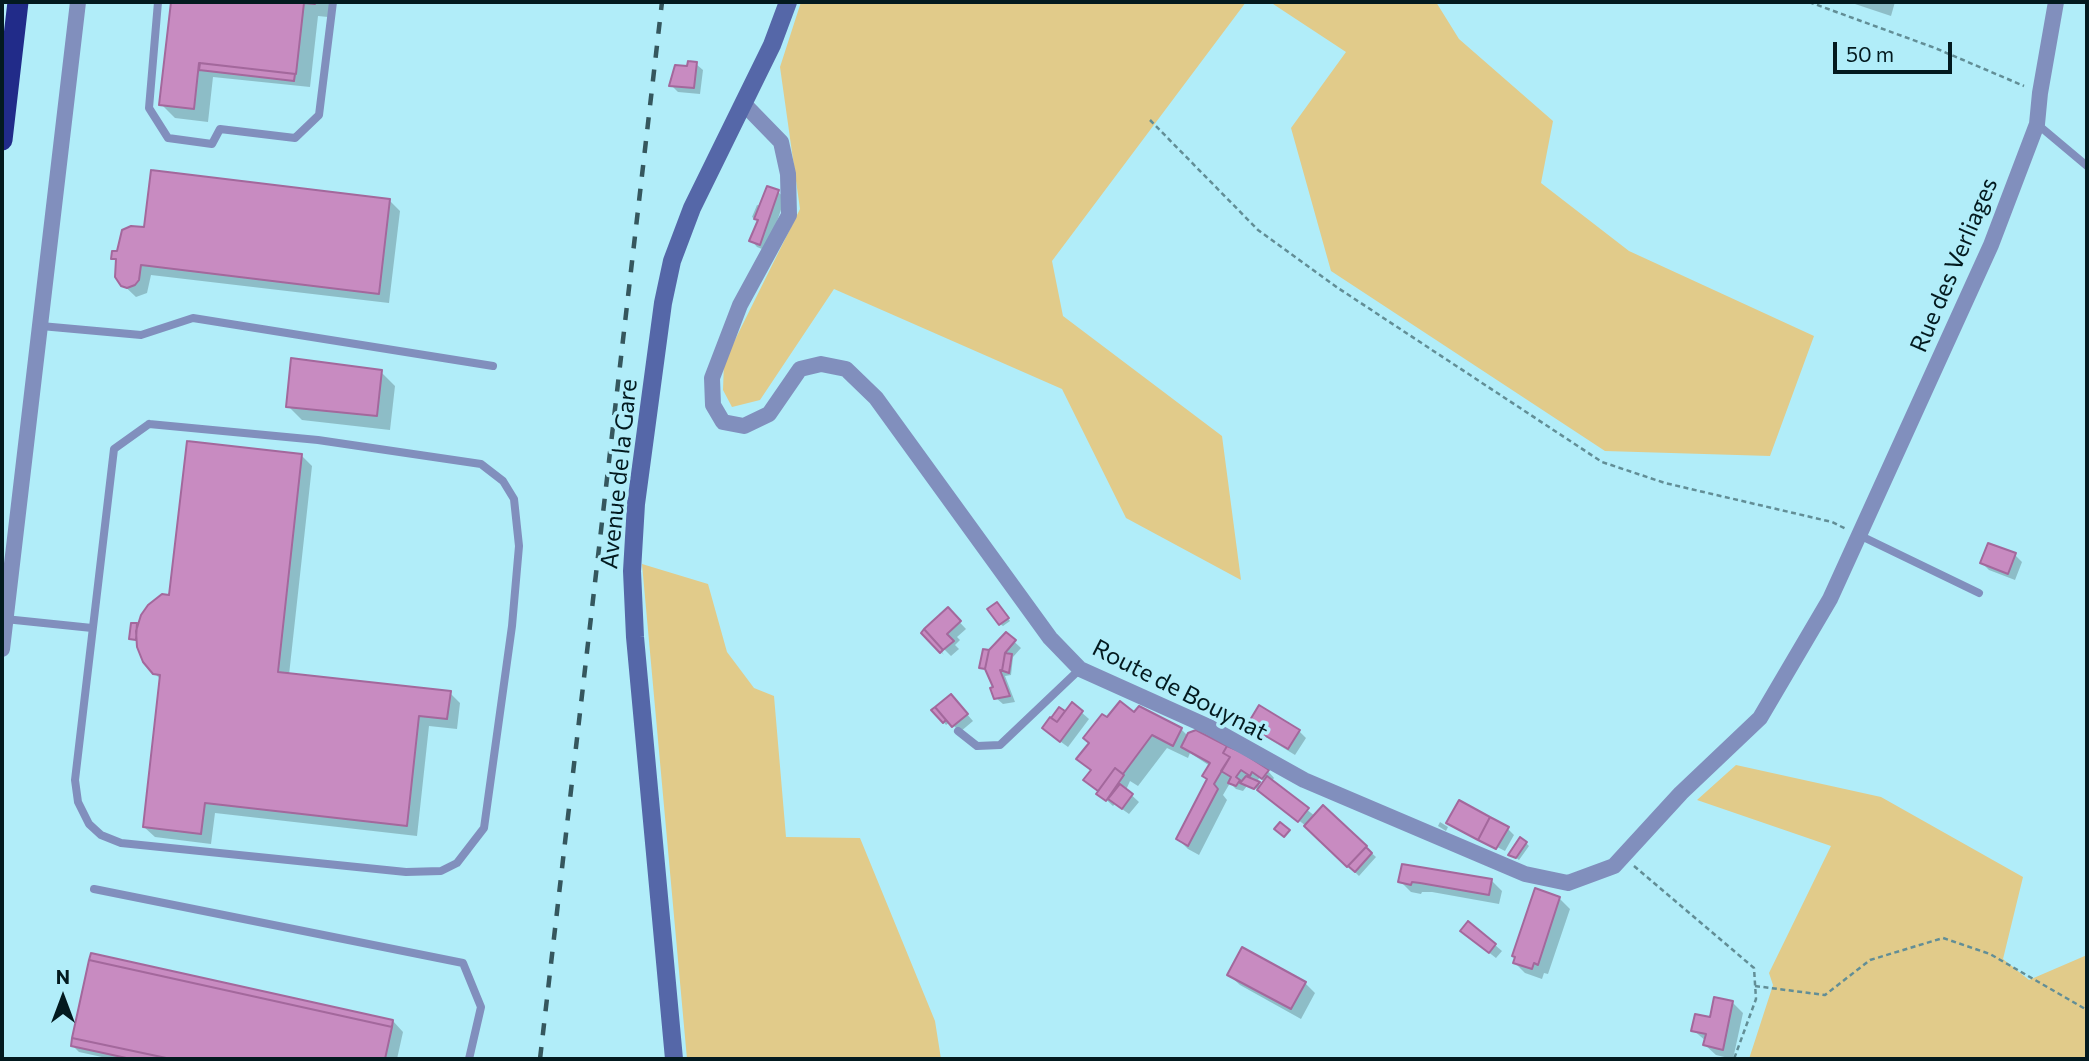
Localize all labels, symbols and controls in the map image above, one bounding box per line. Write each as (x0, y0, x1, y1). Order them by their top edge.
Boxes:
scale bar (1837, 28, 1956, 72)
text: 50 m (1846, 41, 1894, 66)
street label: Rue des Verliages (1904, 173, 2004, 357)
street label: Avenue de la Gare (595, 378, 643, 570)
street label: Route de Bouynat (1088, 633, 1272, 747)
north arrow (28, 963, 98, 1033)
text: N (56, 965, 70, 988)

